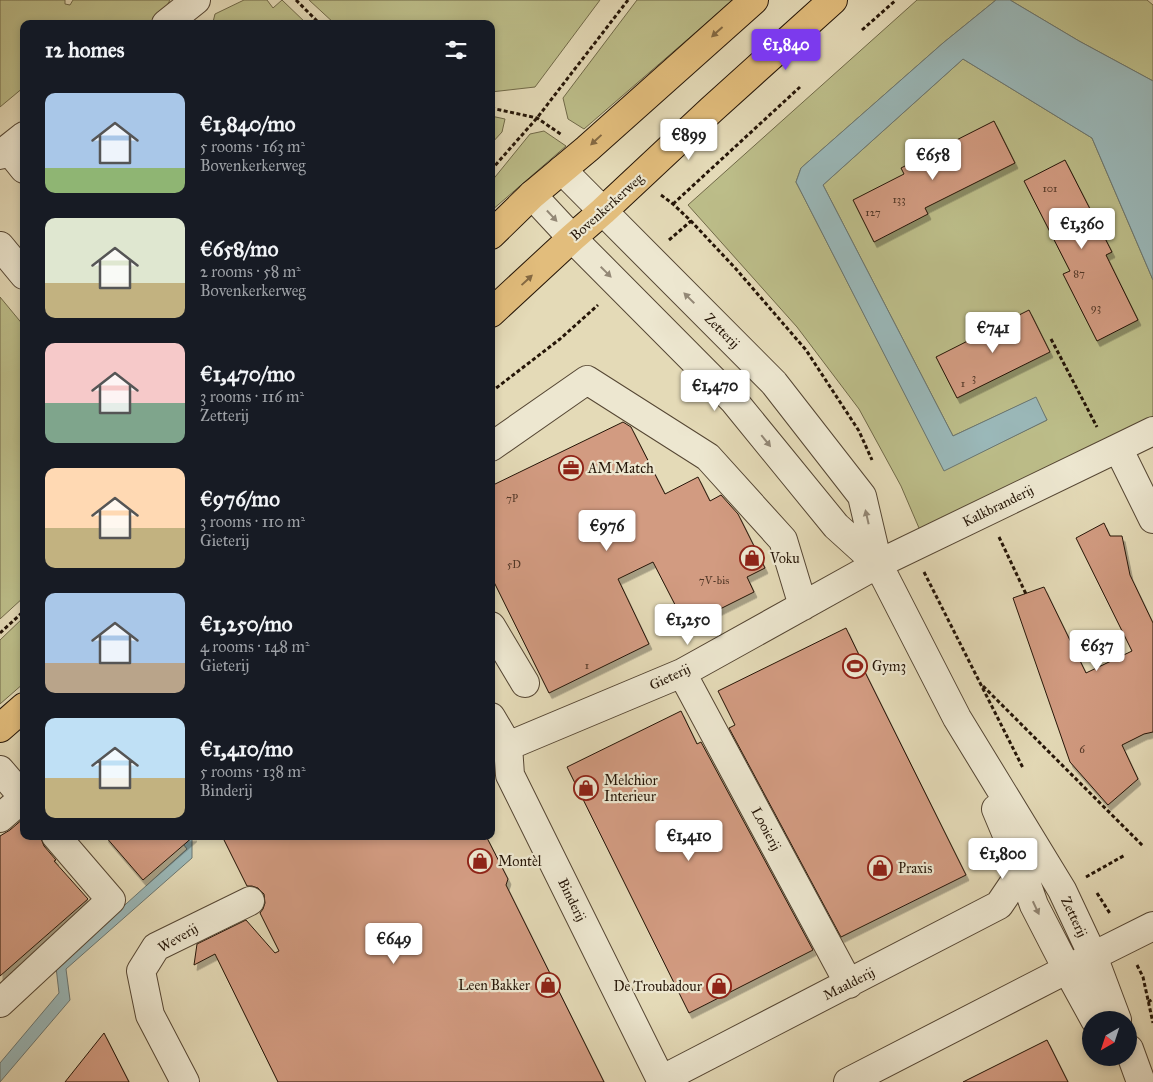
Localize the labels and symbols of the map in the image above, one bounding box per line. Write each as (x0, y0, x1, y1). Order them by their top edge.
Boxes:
one-way arrow (711, 27, 724, 38)
pin: €1,840 (745, 28, 827, 71)
pin: €899 (659, 119, 719, 161)
one-way arrow (591, 134, 603, 146)
pin: €658 (903, 138, 963, 181)
street label: Bovenkerkerweg (567, 169, 647, 244)
house number: 101 (1043, 182, 1057, 195)
house number: 133 (892, 193, 906, 206)
house number: 127 (865, 206, 881, 219)
pin: €1,360 (1041, 208, 1123, 250)
one-way arrow (546, 210, 558, 222)
one-way arrow (600, 266, 612, 278)
house number: 87 (1073, 267, 1085, 280)
one-way arrow (521, 274, 533, 286)
one-way arrow (683, 292, 695, 304)
house number: 93 (1091, 301, 1101, 314)
street label: Zetterij (701, 310, 743, 352)
pin: €741 (963, 312, 1023, 354)
pin: €1,470 (674, 370, 756, 412)
house number: 3 (972, 371, 976, 384)
house number: 1 (961, 377, 965, 390)
one-way arrow (761, 434, 772, 447)
office icon: AM Match (558, 455, 584, 481)
place label: AM Match (587, 460, 654, 477)
street label: Kalkbranderij (960, 481, 1036, 531)
house number: 7P (506, 492, 519, 505)
one-way arrow (863, 509, 871, 524)
pin: €976 (577, 510, 637, 552)
shop icon: Voku (739, 545, 765, 571)
place label: Voku (769, 550, 800, 567)
house number: 5D (507, 558, 521, 571)
house number: 7V-bis (699, 574, 729, 587)
pin: €1,250 (647, 604, 729, 646)
pin: €637 (1067, 630, 1127, 672)
sports icon: Gym3 (842, 653, 868, 679)
place label: Gym3 (872, 658, 906, 675)
house number: 1 (585, 659, 589, 672)
street label: Gieterij (647, 660, 693, 694)
house number: 6 (1079, 743, 1085, 756)
place label: Melchior Interieur (604, 772, 658, 805)
shop icon: Melchior Interieur (573, 775, 599, 801)
street label: Looierij (748, 804, 784, 854)
pin: €1,410 (648, 820, 730, 862)
pin: €1,800 (962, 838, 1044, 880)
shop icon: Montèl (467, 848, 493, 874)
place label: Montèl (498, 853, 542, 870)
shop icon: Praxis (867, 855, 893, 881)
place label: Praxis (898, 860, 932, 877)
street label: Binderij (554, 876, 590, 924)
street label: Zetterij (1057, 894, 1091, 940)
one-way arrow (1033, 901, 1041, 915)
street label: Weverij (155, 920, 201, 956)
pin: €649 (364, 922, 424, 965)
street label: Maalderij (820, 964, 878, 1004)
shop icon: Leen Bakker (535, 972, 561, 998)
shop icon: De Troubadour (706, 973, 732, 999)
place label: Leen Bakker (458, 977, 531, 994)
place label: De Troubadour (613, 978, 703, 995)
north arrow (1082, 1011, 1138, 1066)

